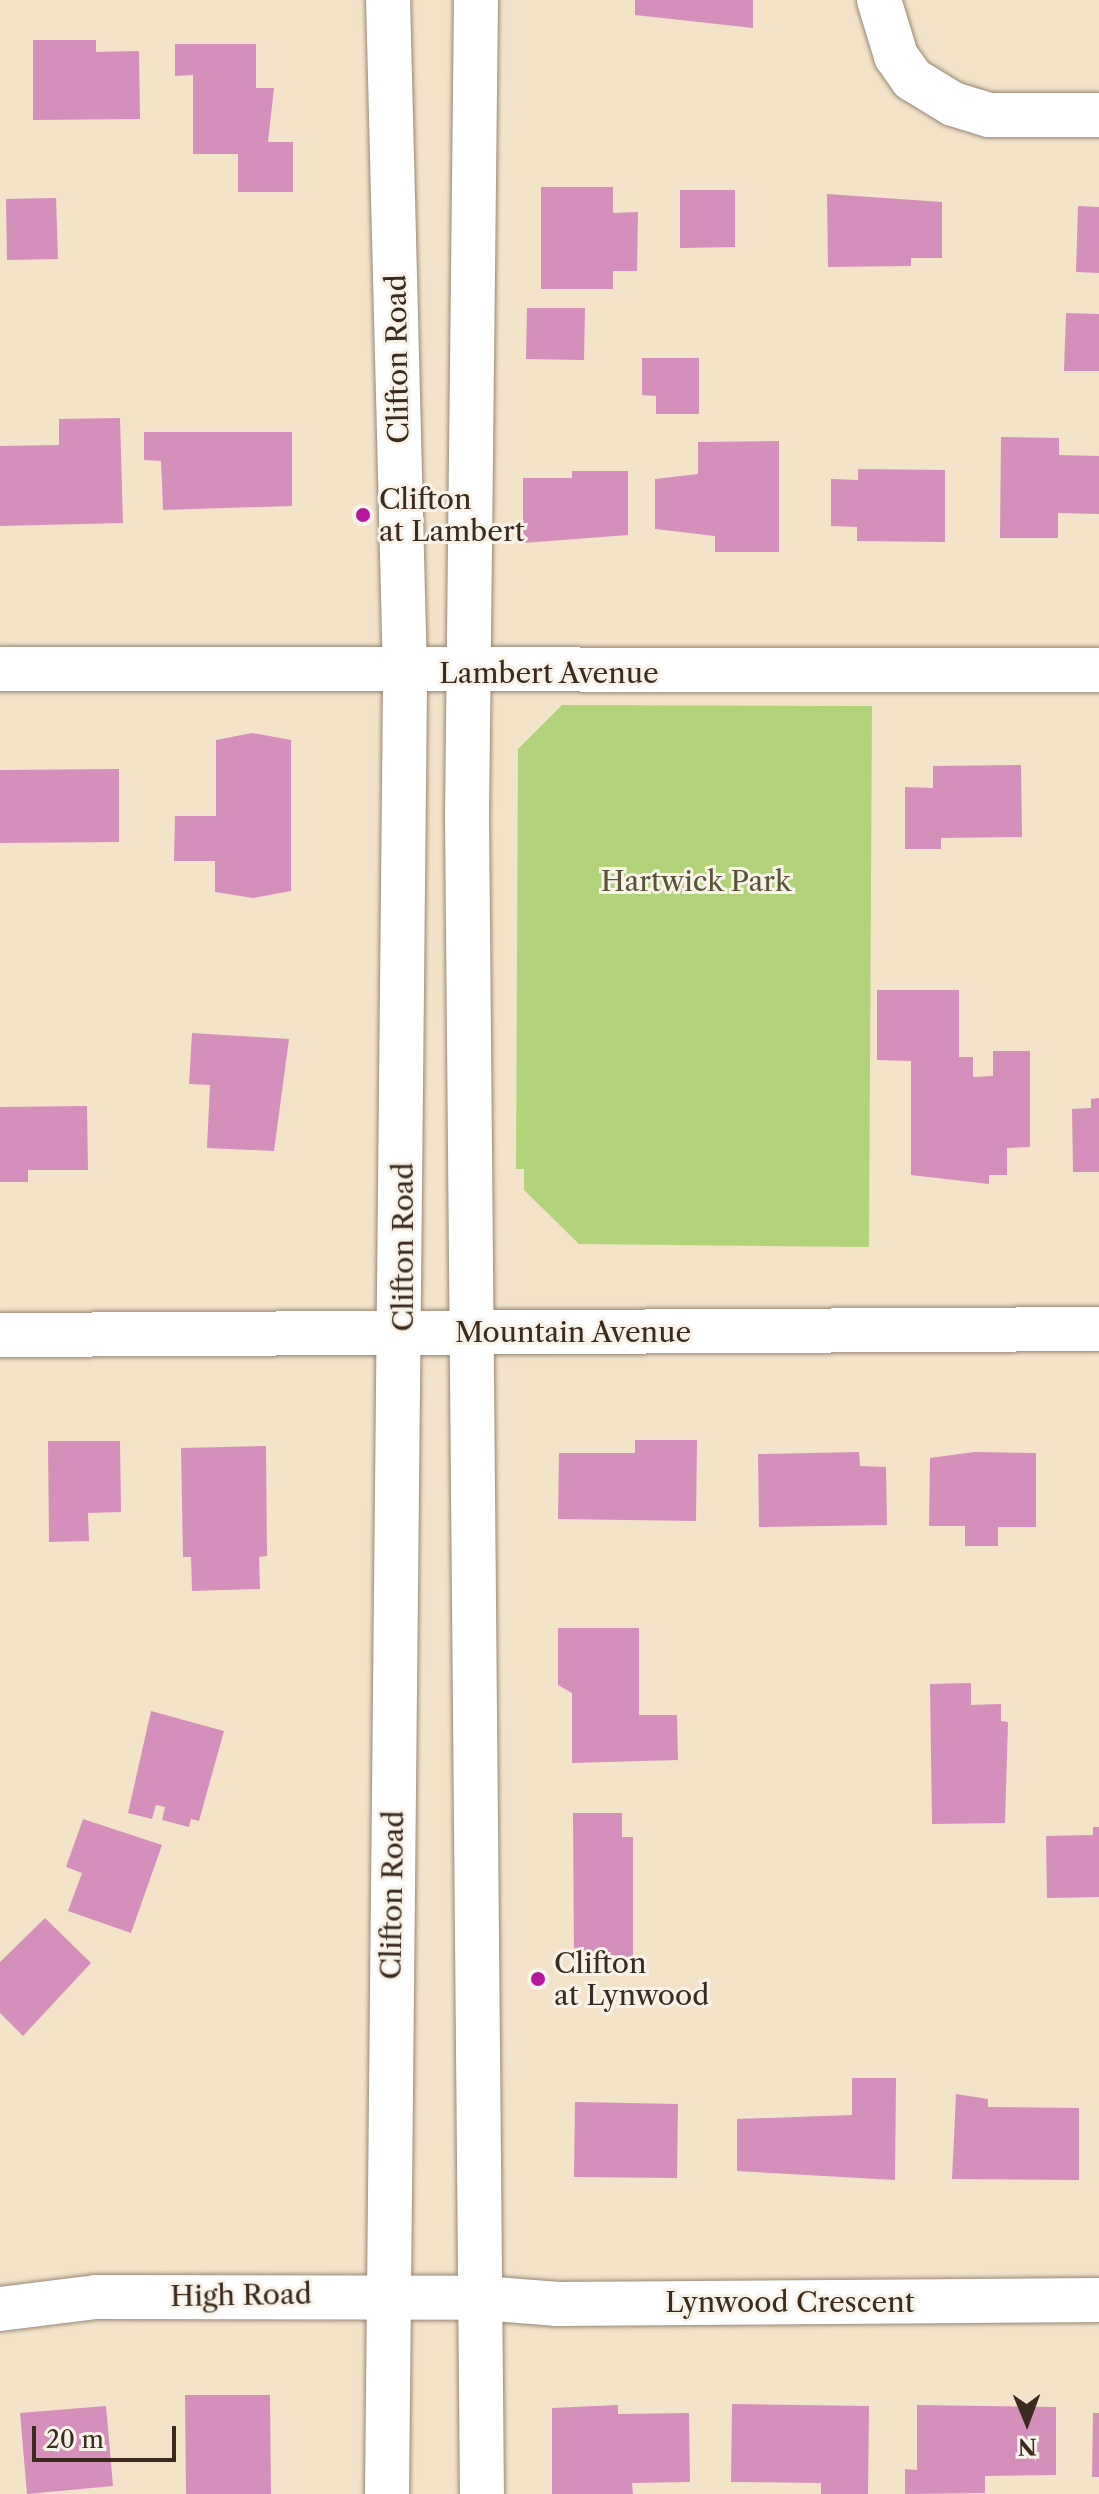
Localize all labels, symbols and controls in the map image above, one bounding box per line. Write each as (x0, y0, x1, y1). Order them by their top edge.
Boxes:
street label: Clifton Road (379, 274, 415, 444)
place label: Clifton at Lambert (379, 482, 525, 548)
marker: Clifton at Lambert (354, 506, 372, 524)
street label: Lambert Avenue (439, 656, 659, 690)
park label: Hartwick Park (600, 864, 792, 898)
street label: Clifton Road (386, 1162, 420, 1332)
street label: Mountain Avenue (454, 1315, 692, 1349)
street label: Clifton Road (374, 1810, 410, 1980)
place label: Clifton at Lynwood (554, 1946, 709, 2012)
marker: Clifton at Lynwood (529, 1970, 547, 1988)
street label: High Road (170, 2277, 312, 2313)
street label: Lynwood Crescent (665, 2285, 915, 2319)
north arrow (987, 2382, 1067, 2462)
scale bar (36, 2410, 180, 2460)
text: 20 m (46, 2425, 104, 2454)
text: N (1018, 2433, 1037, 2460)

